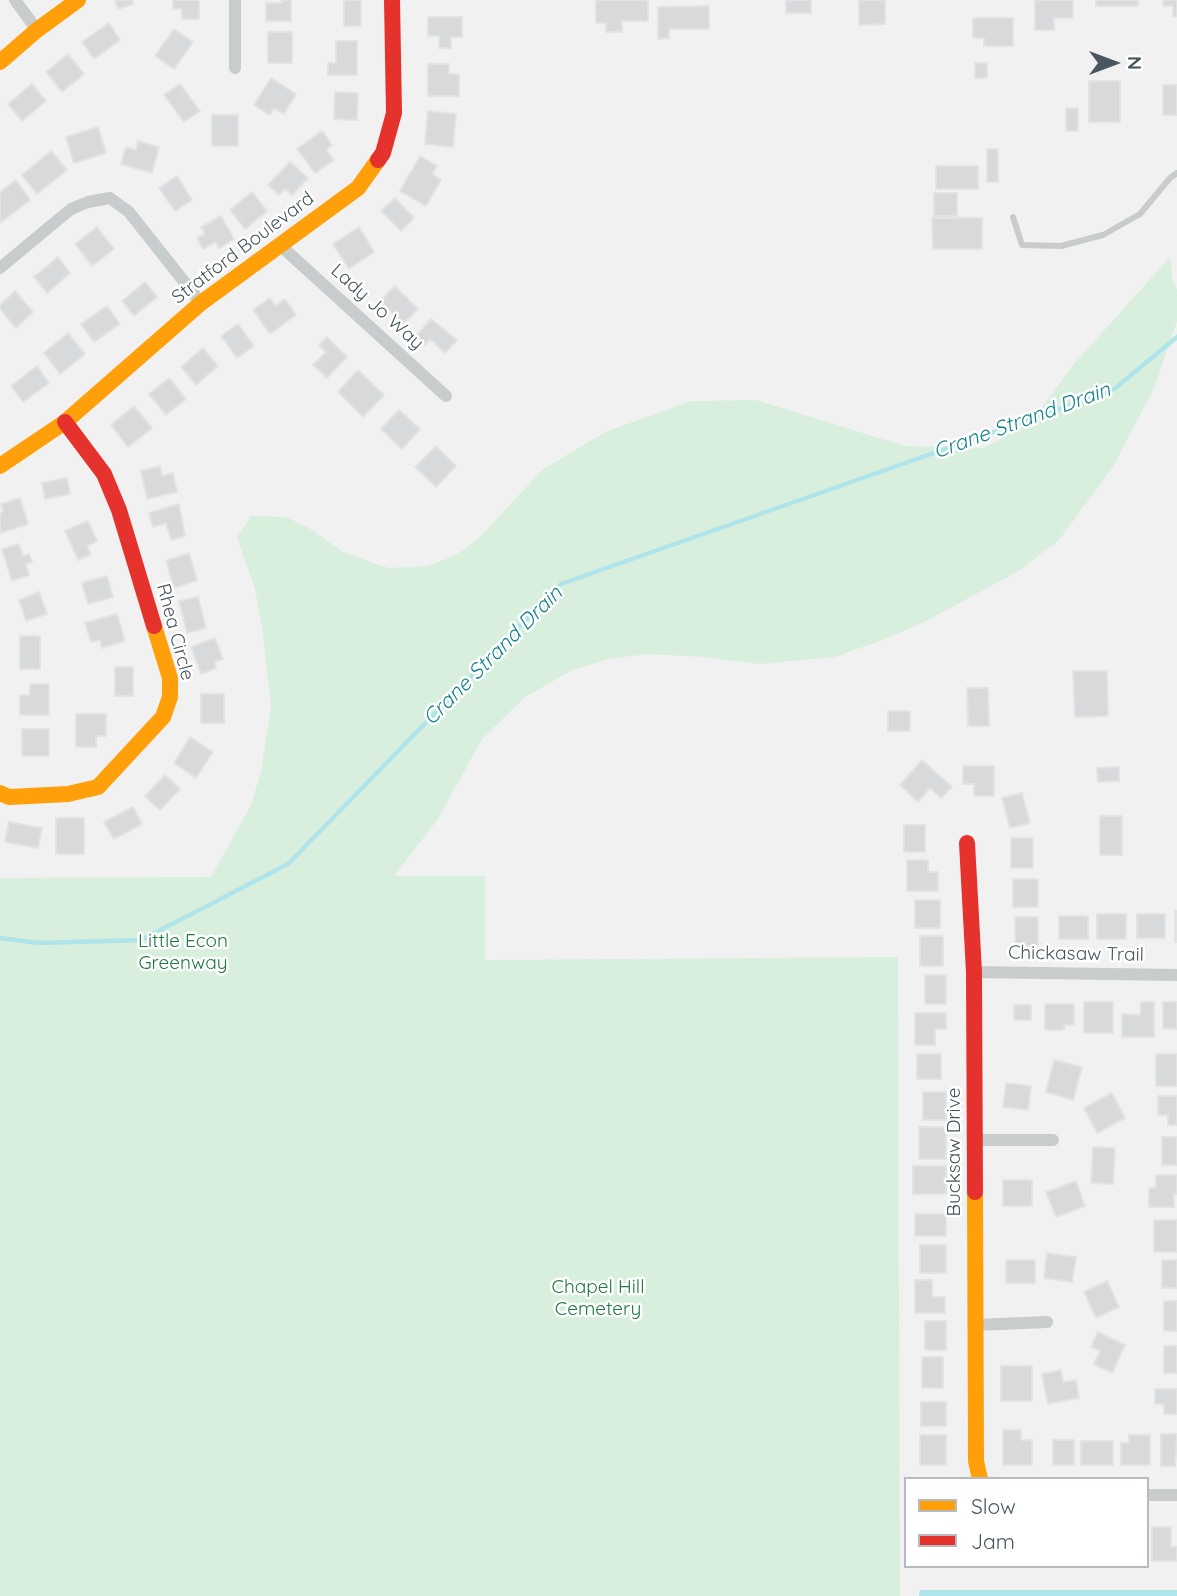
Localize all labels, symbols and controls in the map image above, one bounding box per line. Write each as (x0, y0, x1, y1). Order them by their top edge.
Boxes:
north arrow (1079, 28, 1149, 98)
text: N (1123, 56, 1147, 70)
street label: Stratford Boulevard (167, 187, 319, 309)
street label: Lady Jo Way (326, 259, 428, 355)
water label: Crane Strand Drain (930, 377, 1114, 465)
street label: Rhea Circle (151, 581, 199, 683)
water label: Crane Strand Drain (418, 581, 568, 731)
park label: Little Econ Greenway (138, 930, 228, 974)
street label: Chickasaw Trail (1008, 941, 1144, 967)
street label: Bucksaw Drive (943, 1088, 965, 1216)
park label: Chapel Hill Cemetery (551, 1276, 645, 1320)
legend (904, 1477, 1149, 1568)
text: Slow (971, 1493, 1016, 1519)
text: Jam (971, 1528, 1015, 1554)

